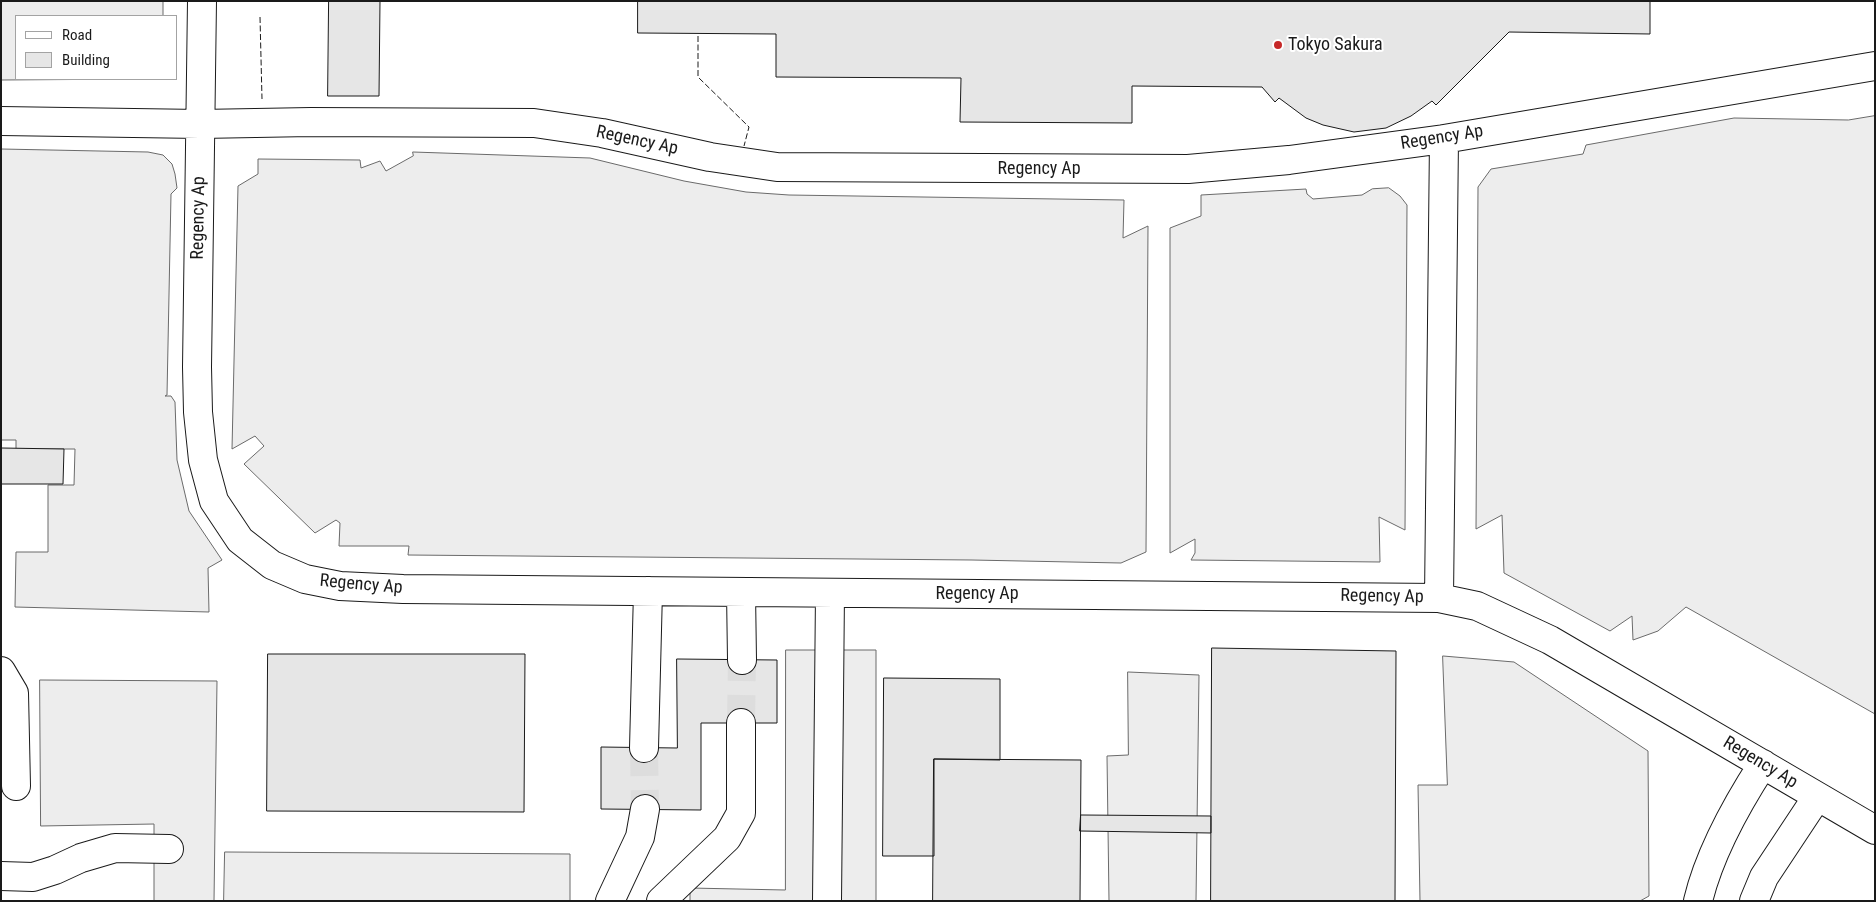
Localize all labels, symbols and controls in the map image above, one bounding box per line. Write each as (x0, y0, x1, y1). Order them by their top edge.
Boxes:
legend (15, 15, 178, 80)
text: Road (62, 26, 92, 44)
place label: Tokyo Sakura (1288, 34, 1383, 56)
marker: Tokyo Sakura (1272, 39, 1284, 51)
text: Building (62, 51, 110, 69)
street label: Regency Ap (1399, 121, 1485, 155)
street label: Regency Ap (594, 122, 680, 160)
street label: Regency Ap (997, 158, 1081, 180)
street label: Regency Ap (187, 176, 211, 260)
street label: Regency Ap (319, 571, 403, 599)
street label: Regency Ap (935, 583, 1019, 605)
street label: Regency Ap (1340, 585, 1424, 609)
street label: Regency Ap (1719, 732, 1801, 794)

